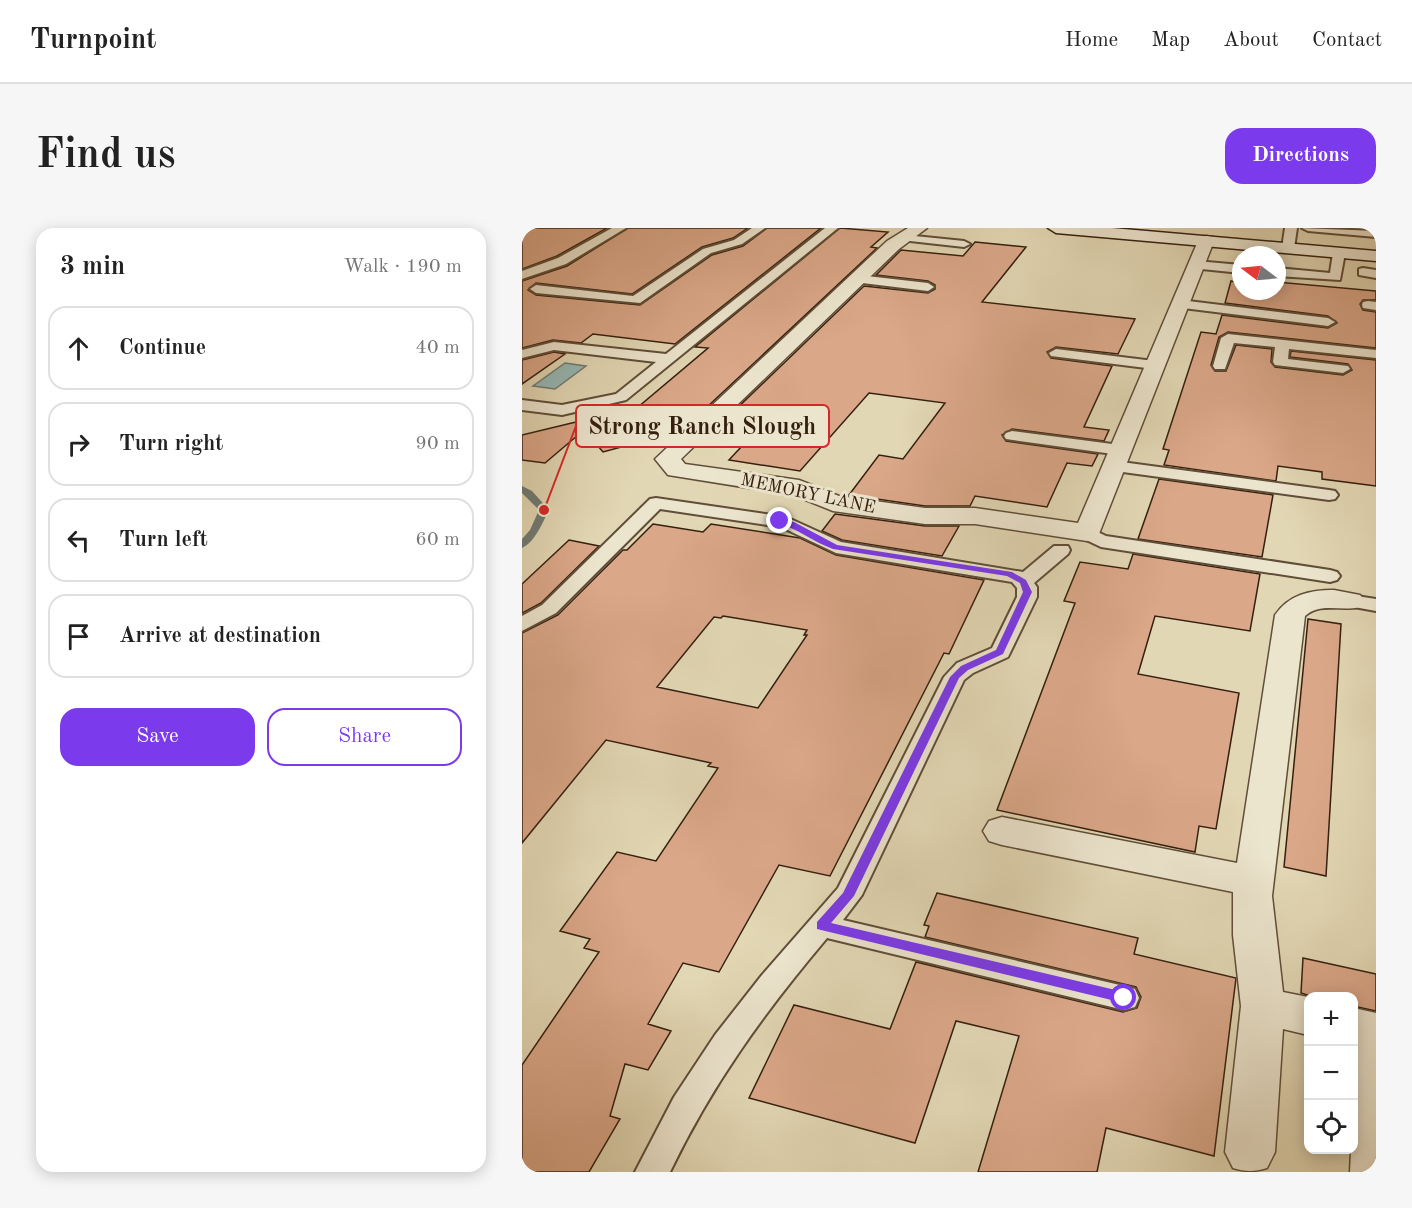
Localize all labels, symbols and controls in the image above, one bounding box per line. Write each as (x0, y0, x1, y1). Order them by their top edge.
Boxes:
text: Turnpoint (30, 27, 157, 55)
text: Home (1065, 30, 1118, 51)
text: Map (1151, 30, 1190, 51)
text: About (1223, 30, 1279, 51)
text: Contact (1312, 30, 1382, 51)
button: Directions (1225, 128, 1376, 184)
text: Find us (36, 135, 175, 177)
north arrow (1232, 246, 1286, 300)
text: 3 min (60, 254, 125, 280)
text: Walk · 190 m (343, 257, 462, 277)
icon: ahead (62, 332, 95, 365)
text: Continue (119, 337, 206, 359)
text: 40 m (415, 338, 460, 358)
callout: Strong Ranch Slough (576, 405, 829, 447)
text: Strong Ranch Slough (588, 416, 816, 440)
icon: right (62, 428, 95, 461)
text: Turn right (119, 433, 223, 455)
text: 90 m (415, 434, 460, 454)
street label: MEMORY LANE (739, 471, 877, 517)
route end (766, 507, 792, 533)
icon: left (62, 524, 95, 557)
text: Turn left (119, 529, 208, 551)
text: 60 m (415, 530, 460, 550)
icon: arrive (62, 620, 95, 653)
text: Arrive at destination (119, 625, 321, 647)
button: Save (60, 708, 255, 766)
button: Share (267, 708, 462, 766)
route start (1110, 984, 1136, 1010)
map controls (1304, 992, 1358, 1154)
button: + (1304, 992, 1358, 1046)
button: − (1304, 1046, 1358, 1100)
button: locate (1304, 1100, 1358, 1154)

